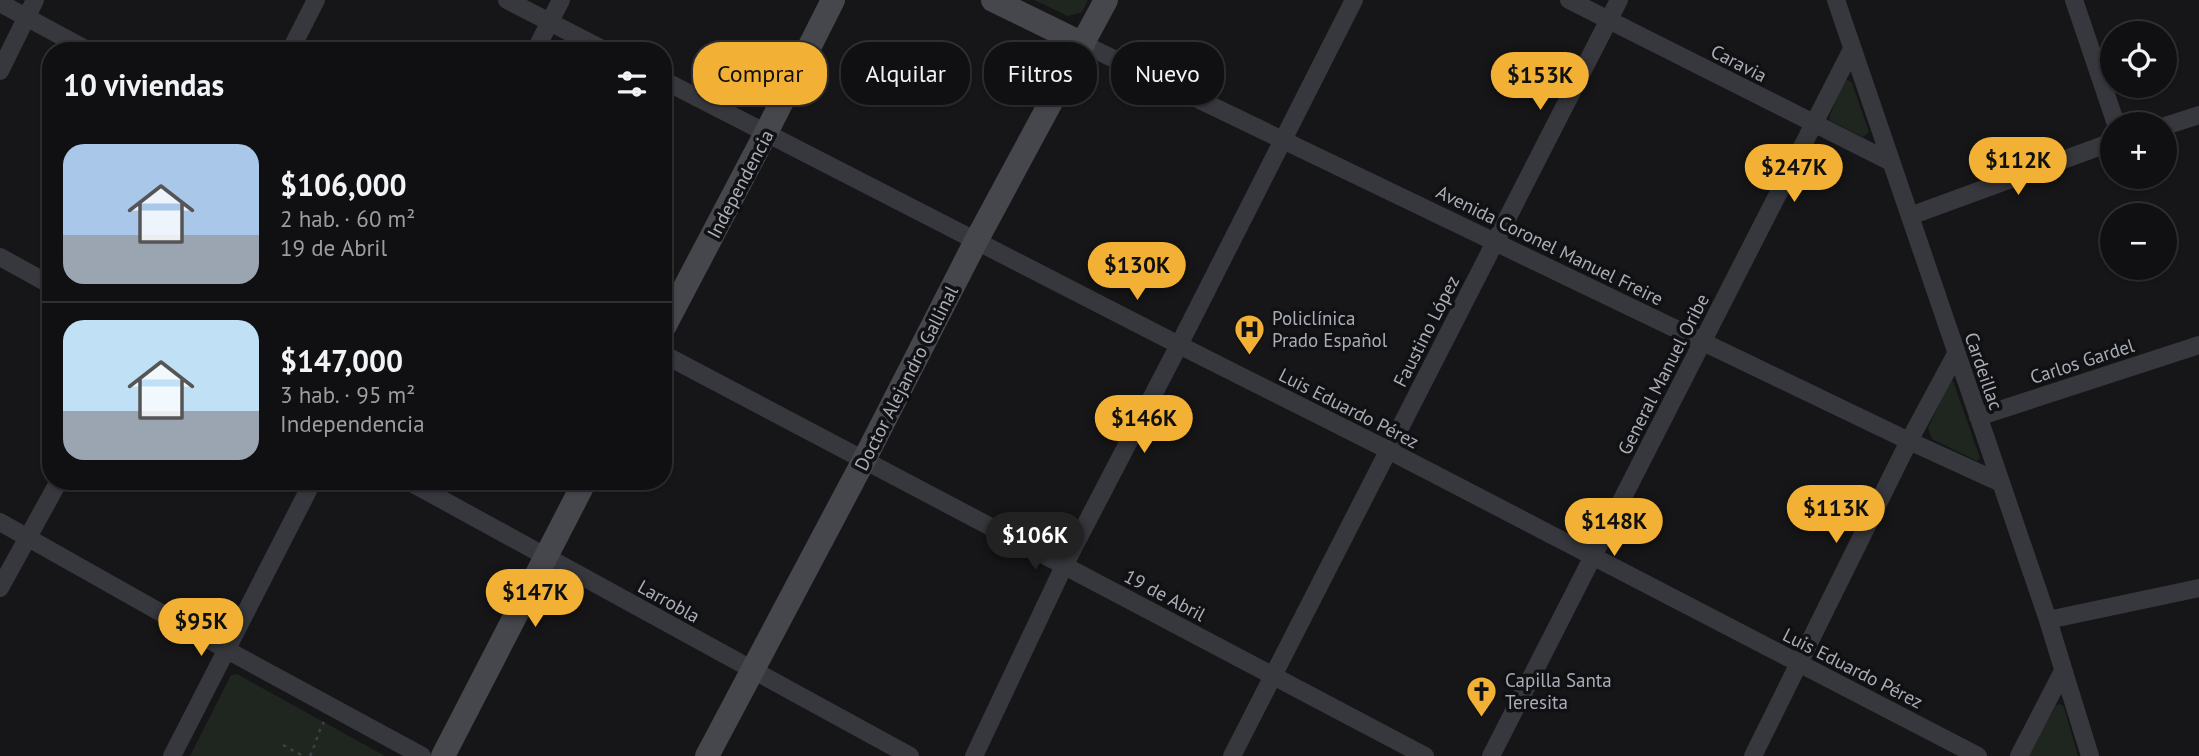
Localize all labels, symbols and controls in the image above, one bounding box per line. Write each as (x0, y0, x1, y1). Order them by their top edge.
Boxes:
map controls (2100, 21, 2177, 280)
button: locate (2100, 21, 2177, 98)
street label: Caravia (1707, 39, 1771, 87)
chip: Comprar (693, 42, 827, 105)
chip: Alquilar (841, 42, 970, 105)
chip: Filtros (984, 42, 1097, 105)
chip: Nuevo (1111, 42, 1224, 105)
pin: $153K (1491, 52, 1589, 112)
text: $153K (1507, 60, 1573, 89)
text: 10 viviendas (63, 65, 224, 104)
icon: filters (613, 65, 651, 103)
button: + (2100, 112, 2177, 189)
street label: Independencia (701, 126, 779, 242)
pin: $112K (1969, 138, 2067, 197)
pin: $247K (1745, 144, 1843, 204)
text: $112K (1985, 145, 2051, 174)
text: $247K (1761, 152, 1827, 181)
text: $106,000 (280, 165, 407, 204)
icon: home (119, 172, 203, 256)
street label: Avenida Coronel Manuel Freire (1433, 180, 1667, 310)
button: − (2100, 203, 2177, 280)
text: 2 hab. · 60 m² (280, 204, 415, 233)
text: 19 de Abril (280, 233, 387, 262)
pin: $130K (1088, 243, 1186, 302)
text: $130K (1104, 250, 1170, 279)
street label: Faustino López (1388, 271, 1464, 391)
street label: Doctor Alejandro Gallinal (849, 281, 963, 474)
street label: General Manuel Oribe (1612, 289, 1714, 459)
place label: Policlínica Prado Español (1272, 306, 1388, 352)
hospital icon: Policlínica Prado Español (1232, 312, 1266, 356)
street label: Cardeillac (1960, 329, 2008, 413)
street label: Carlos Gardel (2027, 333, 2138, 389)
text: $147,000 (280, 341, 403, 380)
icon: home (119, 348, 203, 432)
street label: Luis Eduardo Pérez (1275, 362, 1423, 454)
text: 3 hab. · 95 m² (280, 380, 415, 409)
pin: $146K (1095, 396, 1193, 455)
text: $146K (1111, 403, 1177, 432)
text: Independencia (280, 409, 425, 438)
pin: $113K (1787, 486, 1885, 545)
text: $113K (1803, 493, 1869, 522)
pin: $148K (1565, 498, 1663, 558)
text: $148K (1581, 506, 1647, 535)
pin: $106K (986, 512, 1084, 572)
text: $106K (1002, 520, 1068, 549)
street label: 19 de Abril (1120, 564, 1210, 627)
pin: $147K (486, 570, 584, 629)
street label: Larrobla (634, 574, 704, 628)
text: $147K (502, 577, 568, 606)
pin: $95K (160, 598, 242, 658)
text: $95K (174, 606, 228, 635)
street label: Luis Eduardo Pérez (1779, 622, 1927, 714)
place label: Capilla Santa Teresita (1505, 668, 1612, 714)
church icon: Capilla Santa Teresita (1465, 674, 1499, 718)

